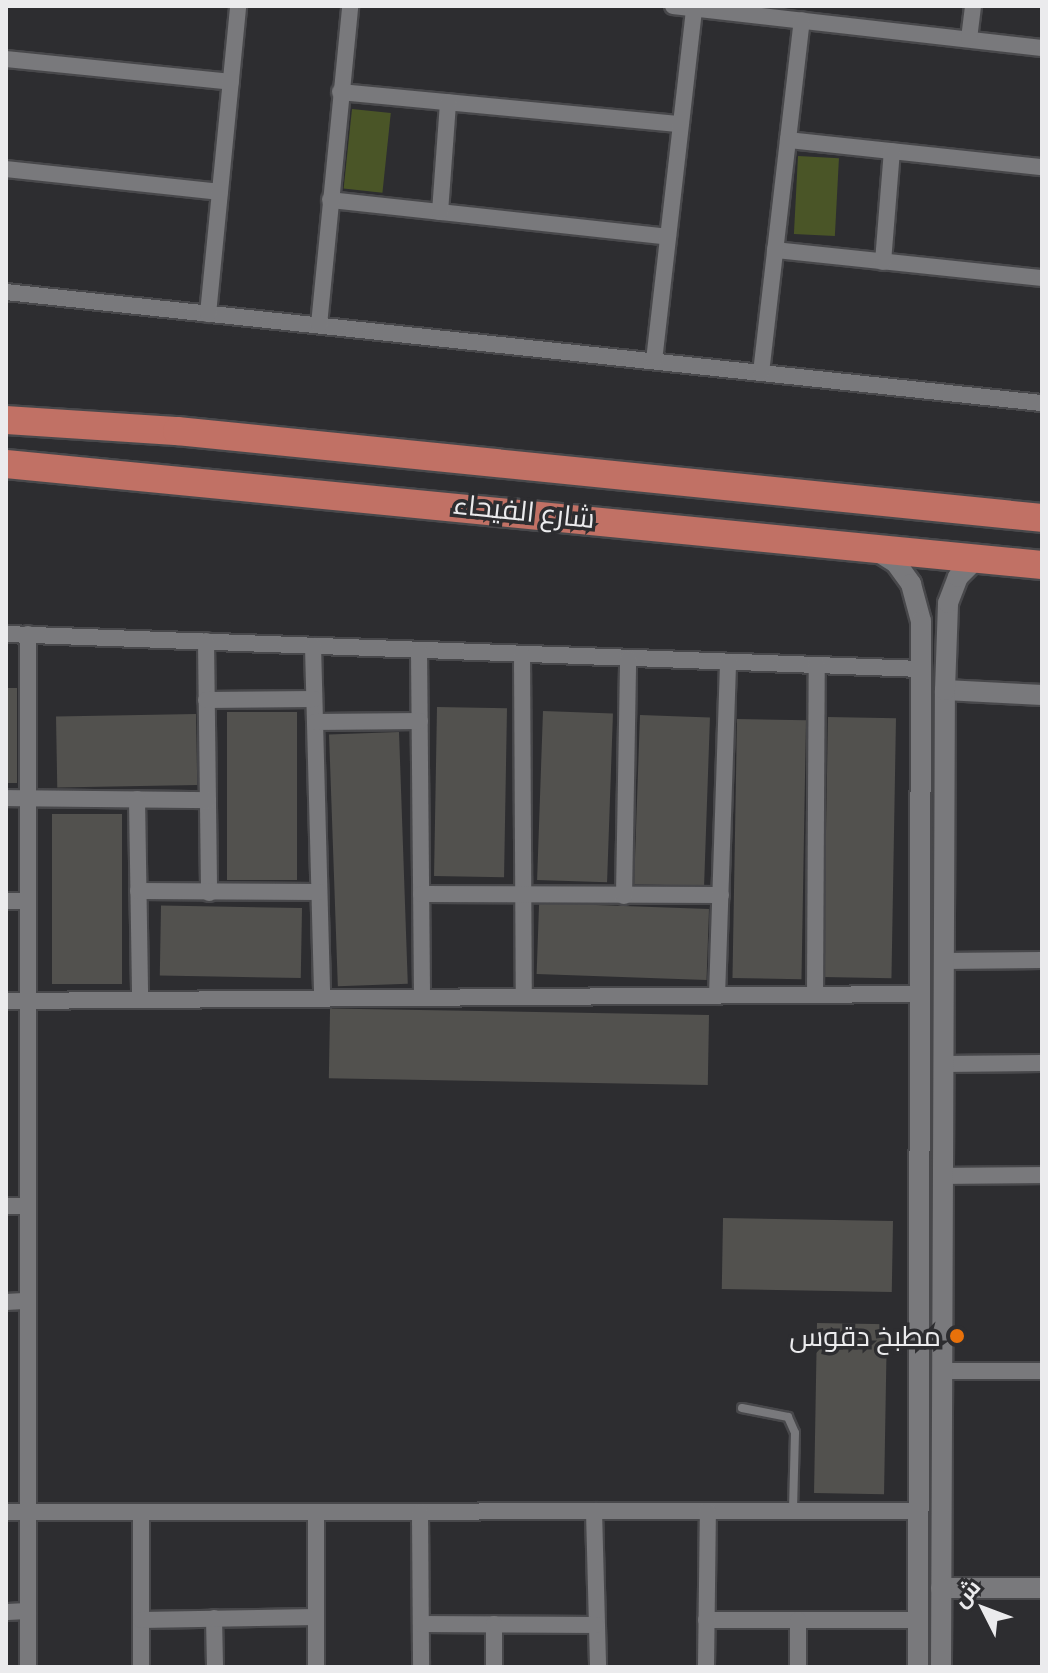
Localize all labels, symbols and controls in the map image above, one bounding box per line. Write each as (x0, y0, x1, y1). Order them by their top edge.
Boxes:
street label: شارع الفيحاء (451, 487, 597, 535)
place label: مطبخ دقوس (789, 1319, 941, 1353)
marker: مطبخ دقوس (948, 1327, 966, 1345)
north arrow (944, 1569, 1024, 1649)
text: ش (946, 1572, 987, 1613)

